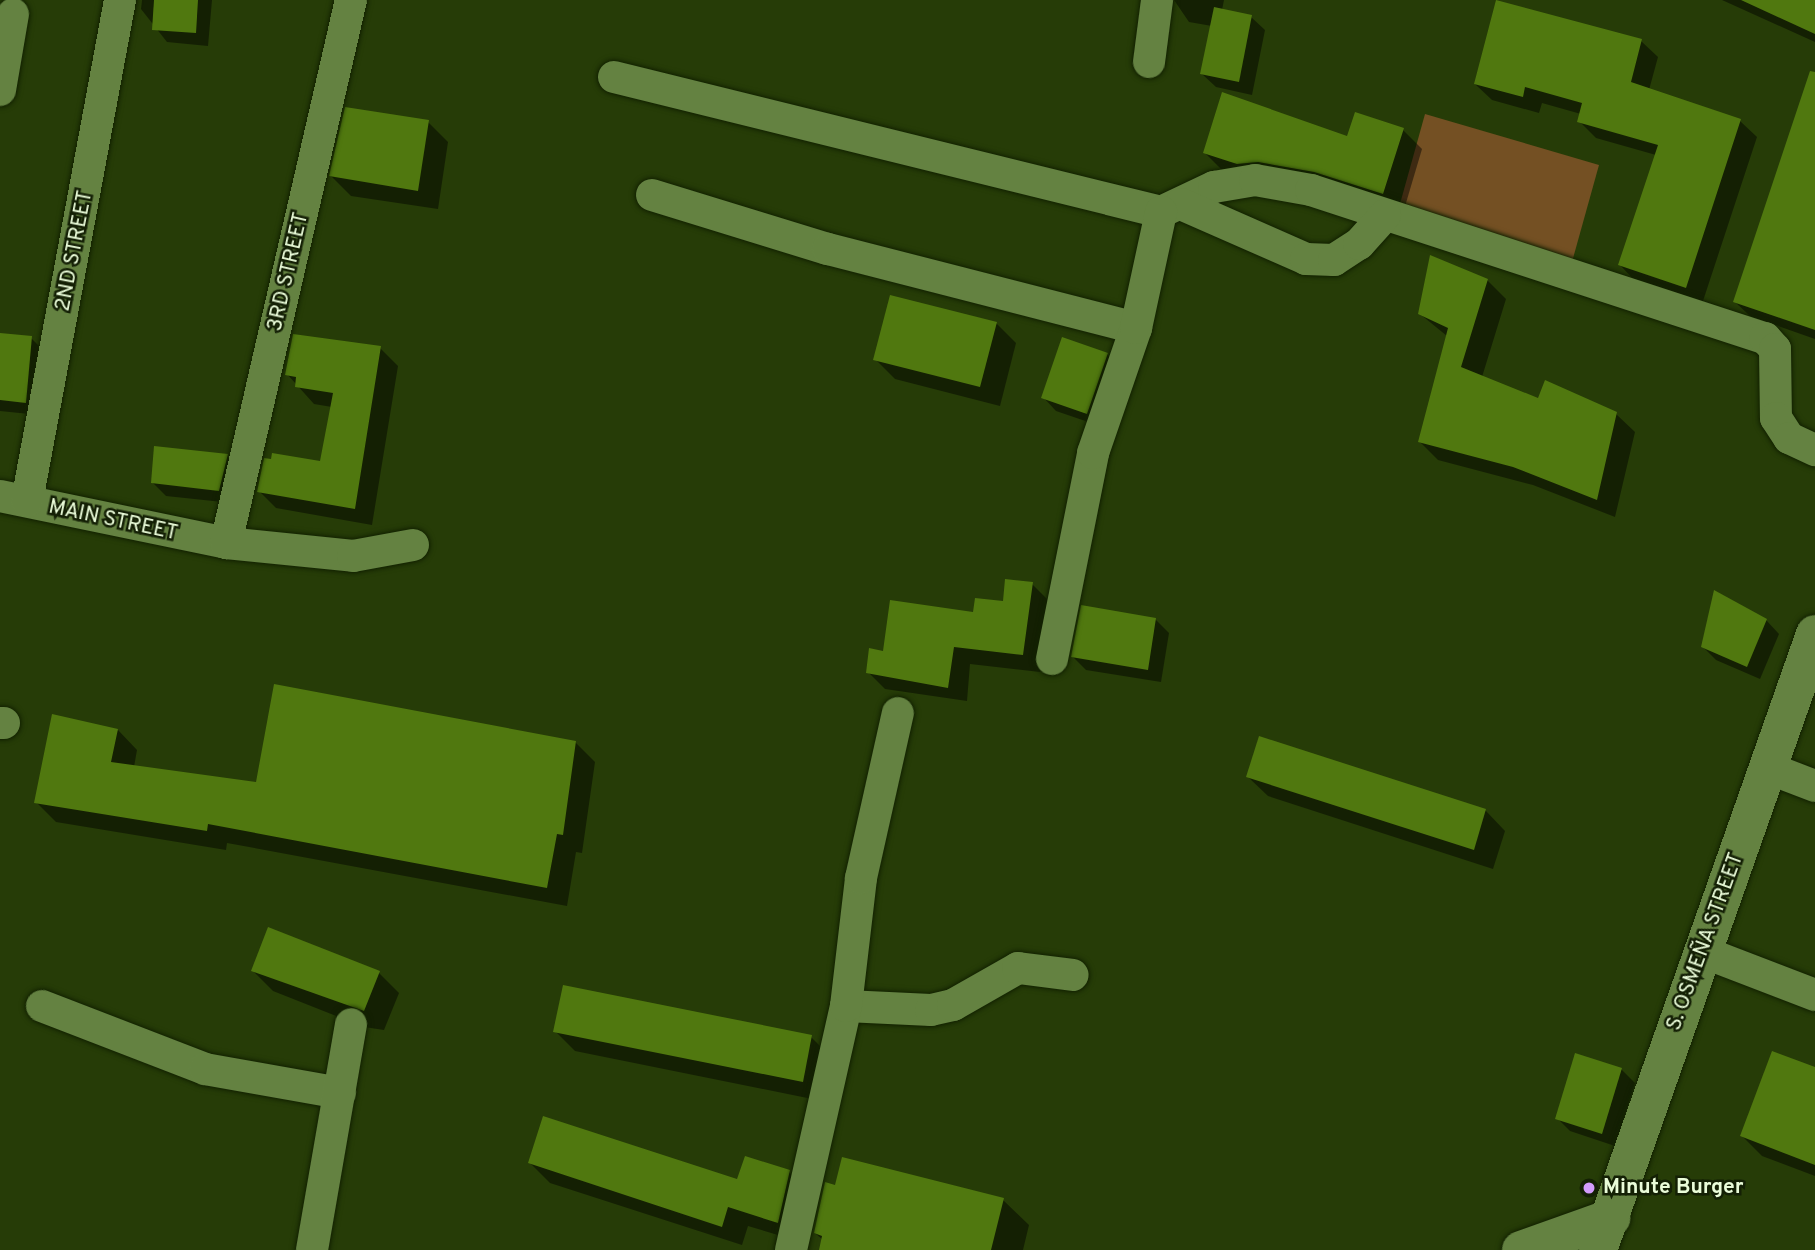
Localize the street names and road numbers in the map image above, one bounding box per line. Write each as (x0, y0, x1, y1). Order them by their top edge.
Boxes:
street label: 2ND STREET (51, 189, 99, 313)
street label: 3RD STREET (263, 210, 315, 334)
street label: MAIN STREET (46, 495, 180, 547)
street label: S. OSMEÑA STREET (1662, 849, 1750, 1035)

